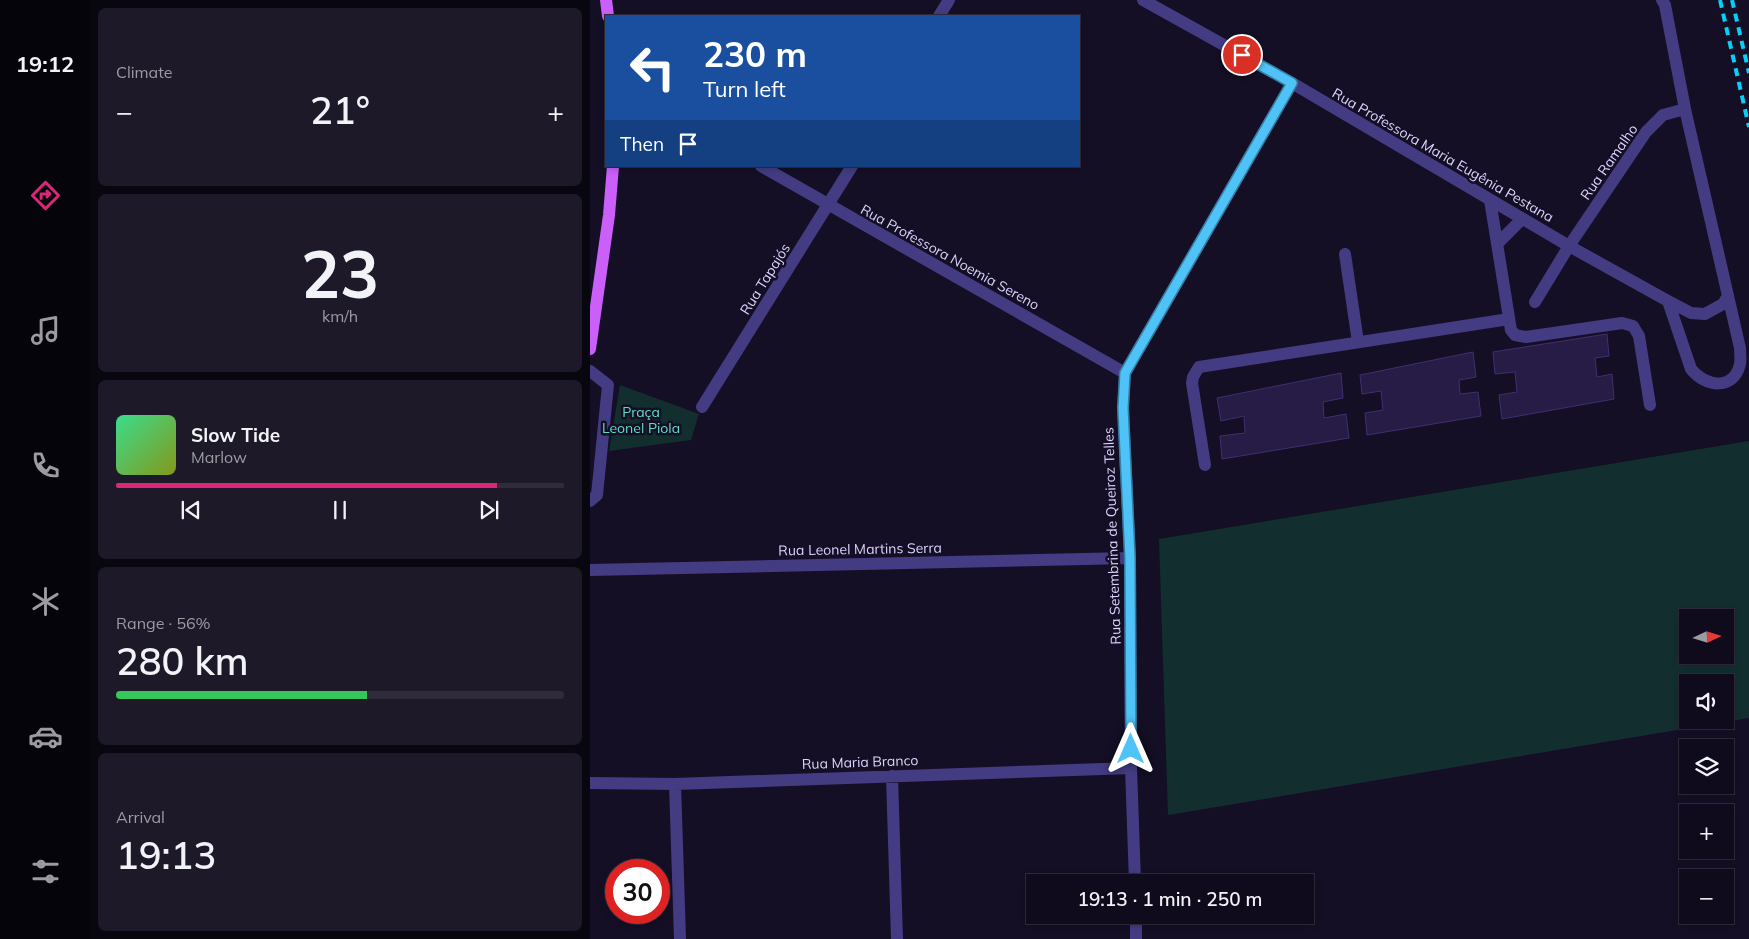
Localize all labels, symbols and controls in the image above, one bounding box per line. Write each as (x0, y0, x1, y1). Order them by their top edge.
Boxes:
text: 230 m (703, 32, 807, 76)
pin (1221, 34, 1263, 76)
icon: left (620, 35, 685, 100)
icon: arrive (1228, 41, 1256, 69)
text: 19:12 (16, 50, 74, 78)
text: Climate (116, 62, 172, 82)
text: Turn left (703, 75, 786, 103)
street label: Rua Professora Maria Eugênia Pestana (1329, 84, 1557, 226)
text: 21° (310, 86, 370, 134)
text: − (116, 94, 133, 129)
text: + (547, 94, 564, 129)
street label: Rua Ramalho (1576, 121, 1642, 203)
icon: arrive (674, 130, 702, 158)
text: Then (620, 132, 664, 156)
icon: directions (28, 178, 63, 213)
street label: Rua Professora Noemia Sereno (857, 200, 1043, 314)
text: 23 (301, 233, 379, 314)
street label: Rua Tapajós (736, 240, 794, 318)
text: km/h (322, 306, 358, 326)
icon: music (28, 313, 63, 348)
park label: Praça Leonel Piola (602, 403, 680, 437)
text: Slow Tide (191, 423, 280, 447)
street label: Rua Setembrina de Queiroz Telles (1099, 427, 1125, 645)
text: Marlow (191, 447, 247, 467)
icon: phone (28, 448, 63, 483)
icon: previous (177, 496, 205, 524)
icon: pause (326, 496, 354, 524)
icon: next (475, 496, 503, 524)
street label: Rua Leonel Martins Serra (778, 539, 942, 559)
icon: climate (28, 584, 63, 619)
north arrow (1679, 609, 1734, 664)
map controls (1679, 609, 1734, 924)
text: Range · 56% (116, 613, 211, 633)
text: 280 km (116, 637, 249, 685)
button: sound (1679, 674, 1734, 729)
icon: car (28, 719, 63, 754)
position arrow (1104, 722, 1156, 774)
button: layers (1679, 739, 1734, 794)
street label: Rua Maria Branco (801, 751, 919, 773)
button: + (1679, 804, 1734, 859)
text: Arrival (116, 807, 165, 827)
text: 19:13 (116, 831, 216, 879)
icon: filters (28, 854, 63, 889)
speed limit sign: 30 (605, 859, 670, 924)
button: − (1679, 869, 1734, 924)
text: 19:13 · 1 min · 250 m (1077, 887, 1263, 911)

